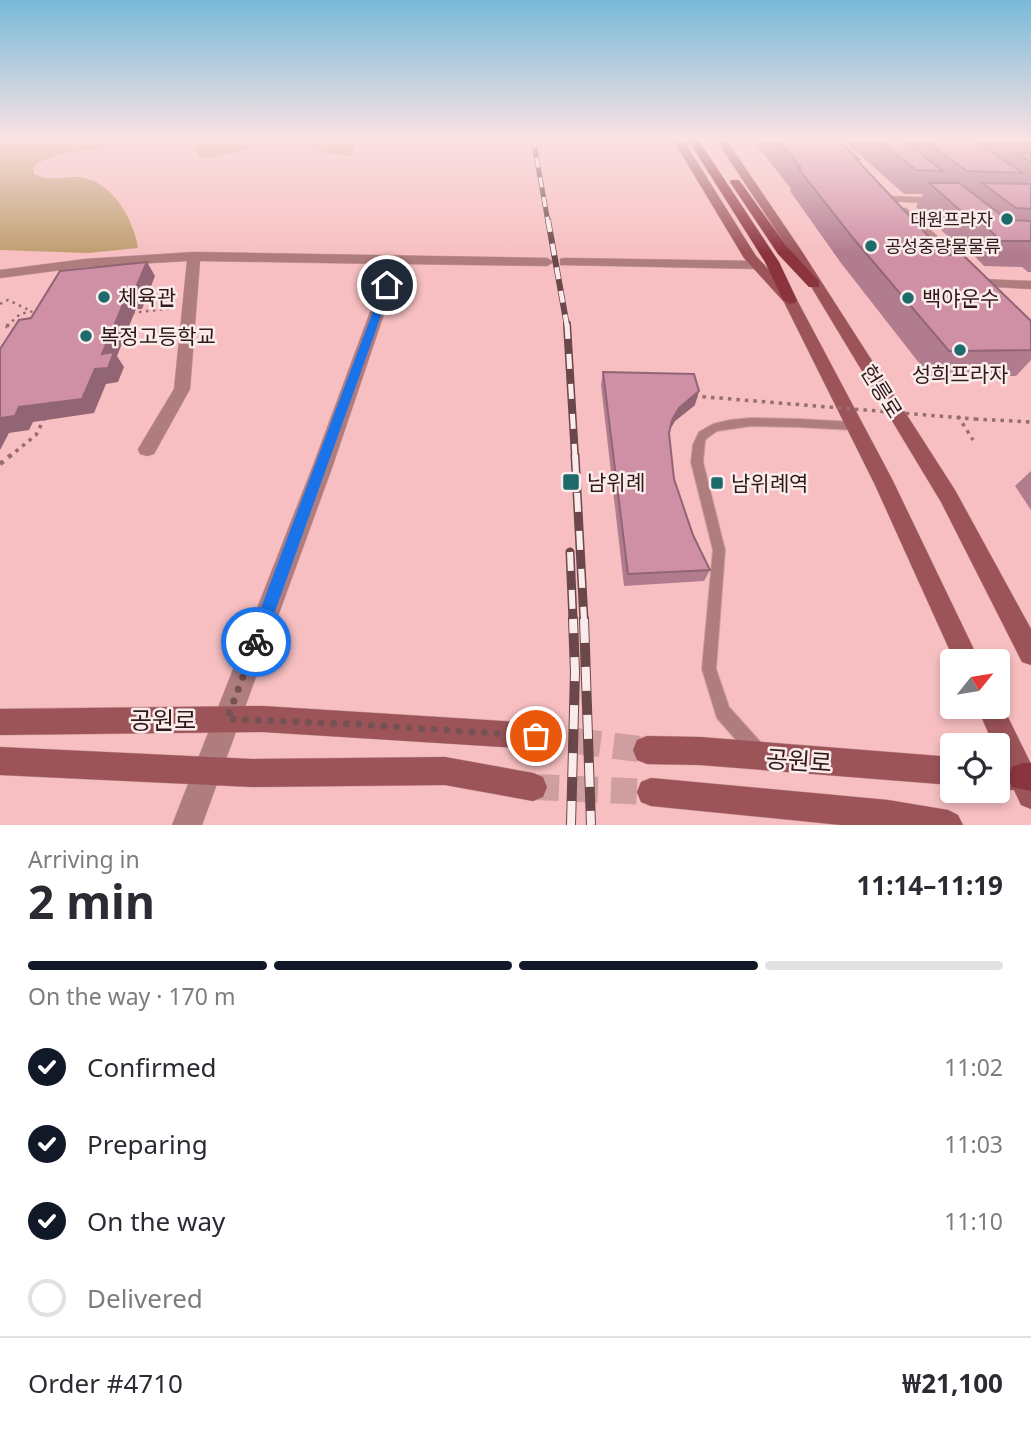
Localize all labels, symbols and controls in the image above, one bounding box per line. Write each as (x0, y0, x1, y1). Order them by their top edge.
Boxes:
place label: 대원프라자 (910, 207, 993, 231)
marker: 대원프라자 (999, 211, 1015, 227)
place label: 공성중량물물류 (885, 234, 1001, 258)
marker: 공성중량물물류 (863, 238, 879, 254)
pin (357, 255, 417, 315)
icon: home (368, 266, 406, 304)
place label: 체육관 (118, 283, 176, 311)
place label: 백야운수 (922, 284, 999, 312)
marker: 체육관 (96, 289, 112, 305)
marker: 백야운수 (900, 290, 916, 306)
place label: 복정고등학교 (100, 322, 216, 350)
marker: 복정고등학교 (78, 328, 94, 344)
marker: 성희프라자 (952, 342, 968, 358)
street label: 헌릉로 (855, 359, 909, 423)
place label: 성희프라자 (912, 360, 1008, 388)
place label: 남위례 (587, 468, 645, 496)
place label: 남위례역 (731, 469, 808, 497)
marker: 남위례 (561, 472, 581, 492)
marker: 남위례역 (709, 475, 725, 491)
courier (221, 607, 291, 677)
icon: bike (237, 623, 275, 661)
north arrow (940, 649, 1010, 719)
map controls (940, 649, 1010, 803)
street label: 공원로 (130, 703, 196, 736)
pin (506, 706, 566, 766)
icon: bag (517, 717, 555, 755)
button: locate (940, 733, 1010, 803)
street label: 공원로 (765, 741, 833, 779)
text: Arriving in (28, 843, 140, 875)
text: 11:14–11:19 (856, 867, 1003, 903)
text: 2 min (28, 870, 155, 932)
text: On the way · 170 m (28, 980, 235, 1012)
icon: check (28, 1048, 66, 1086)
text: Confirmed (87, 1049, 217, 1085)
text: 11:02 (944, 1051, 1003, 1083)
icon: check (28, 1125, 66, 1163)
text: Preparing (87, 1126, 208, 1162)
text: 11:03 (944, 1128, 1003, 1160)
icon: check (28, 1202, 66, 1240)
text: On the way (87, 1203, 225, 1239)
text: 11:10 (944, 1205, 1003, 1237)
text: Delivered (87, 1280, 203, 1316)
text: Order #4710 (28, 1365, 183, 1401)
text: ₩21,100 (902, 1365, 1003, 1401)

